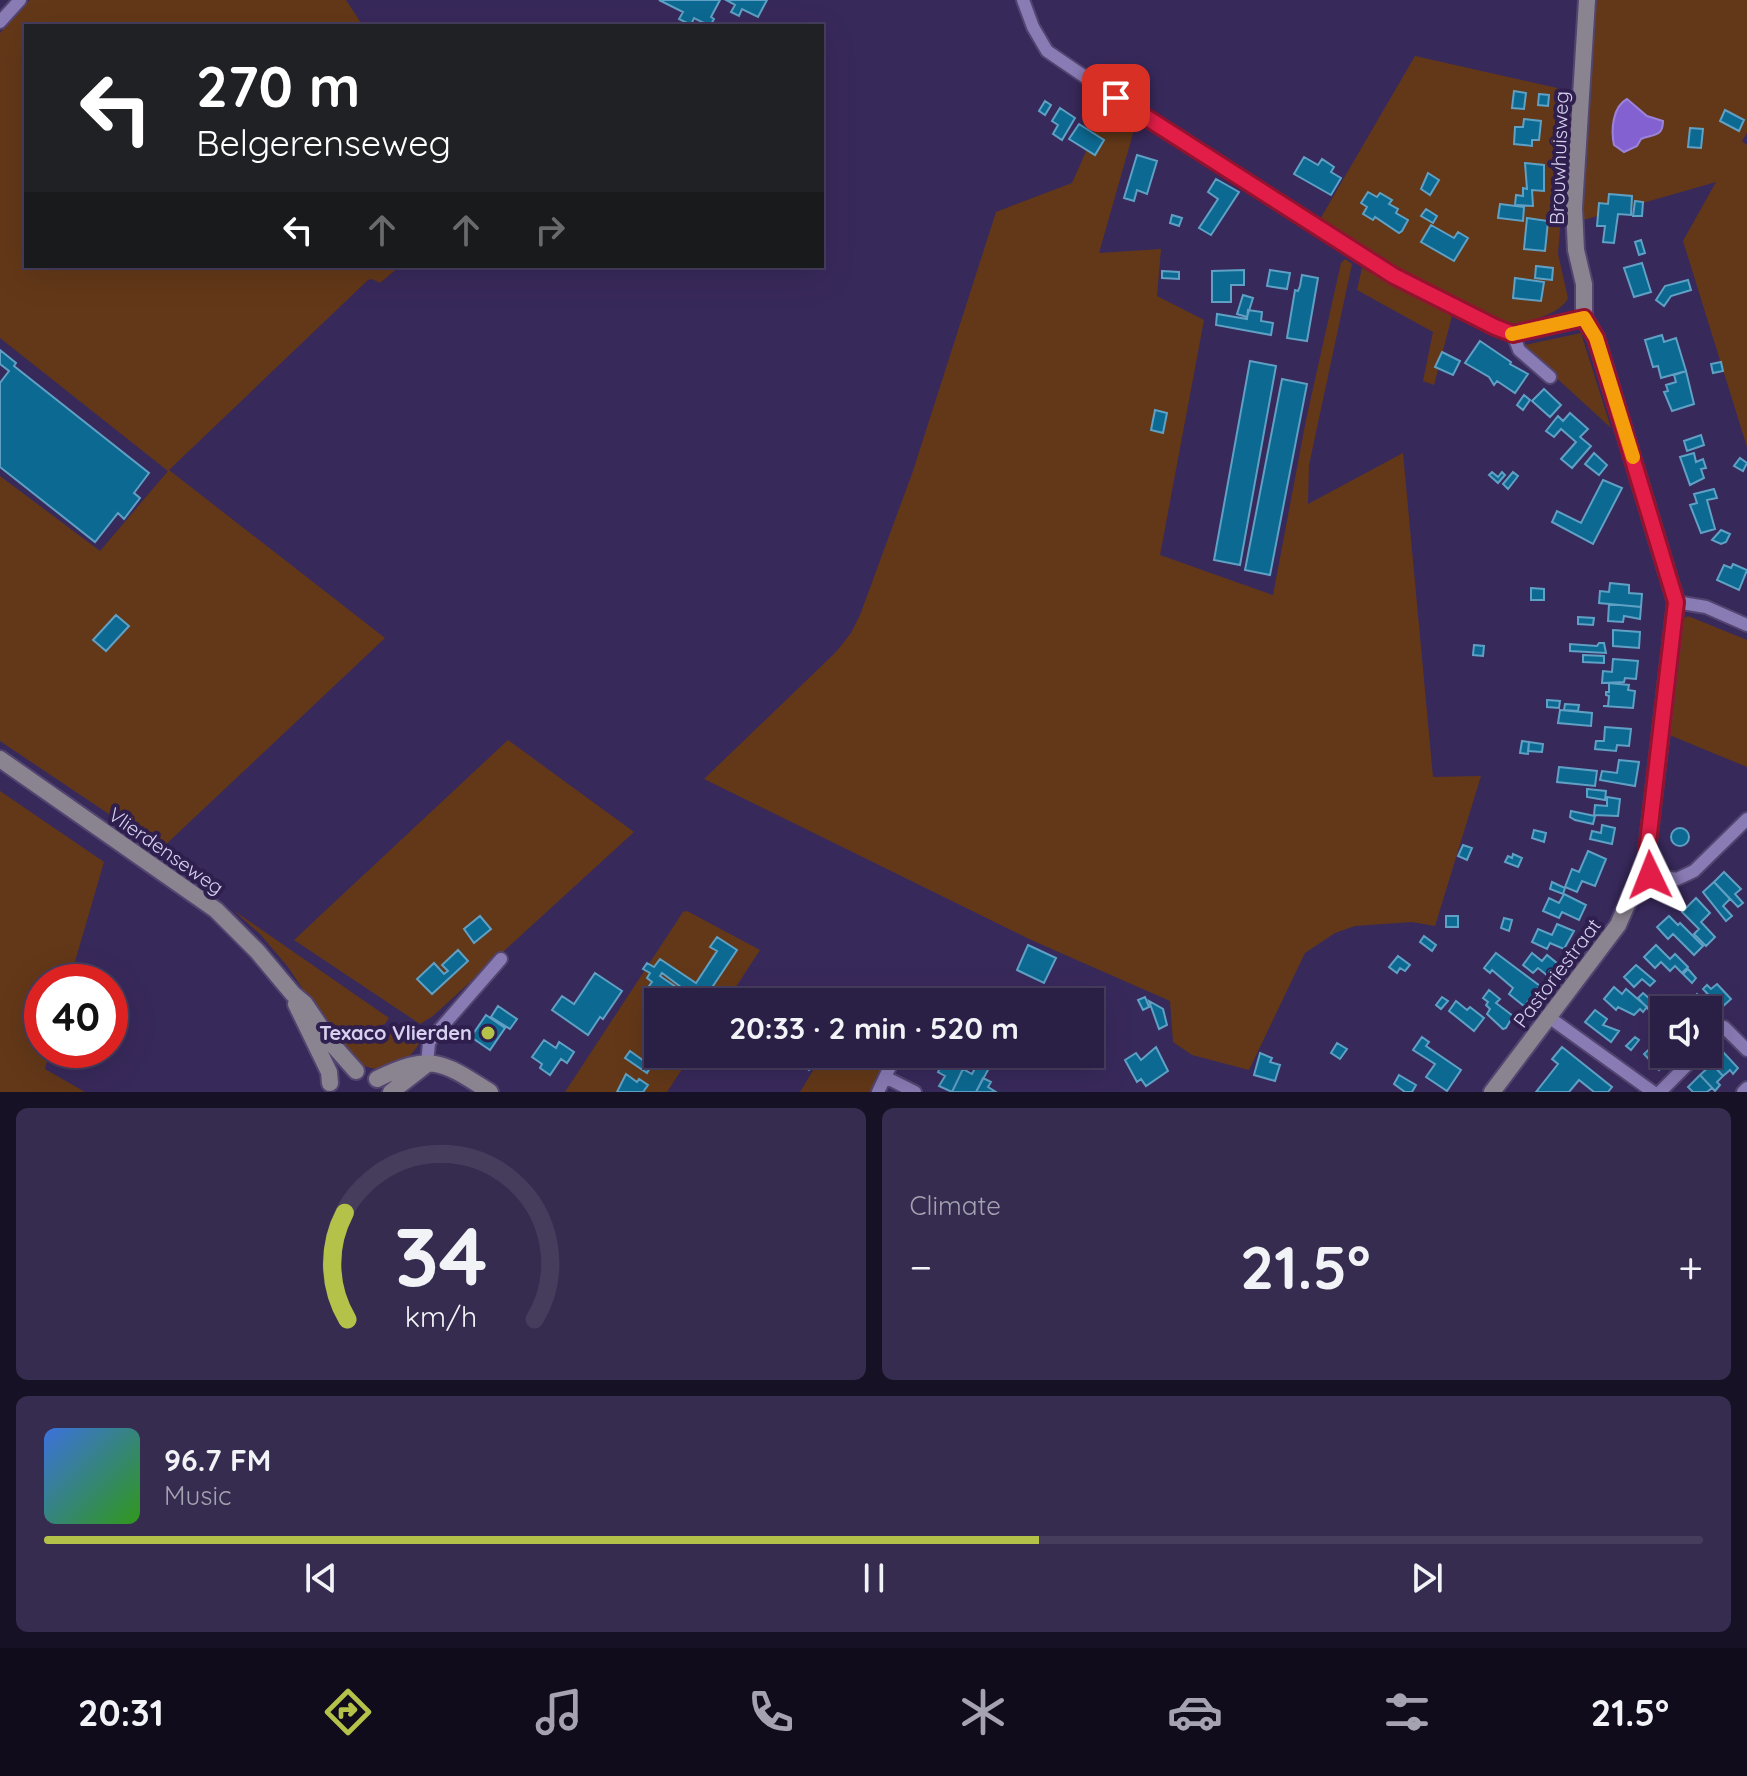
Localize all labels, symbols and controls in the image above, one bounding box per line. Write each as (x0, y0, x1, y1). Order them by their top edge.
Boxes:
text: 270 m (196, 51, 360, 121)
icon: left (64, 56, 168, 160)
pin (1082, 64, 1150, 132)
icon: arrive (1094, 76, 1138, 120)
street label: Brouwhuisweg (1544, 91, 1573, 225)
text: Belgerenseweg (196, 120, 451, 165)
icon: left (276, 208, 320, 252)
icon: ahead (360, 208, 404, 252)
icon: ahead (444, 208, 488, 252)
icon: right (528, 208, 572, 252)
street label: Vlierdenseweg (104, 802, 229, 900)
position arrow (1608, 833, 1692, 917)
street label: Pastoriestraat (1507, 913, 1606, 1032)
speed limit sign: 40 (24, 964, 128, 1068)
map controls (1650, 996, 1722, 1068)
button: sound (1650, 996, 1722, 1068)
text: 20:33 · 2 min · 520 m (729, 1009, 1019, 1047)
place label: Texaco Vlierden (319, 1020, 472, 1045)
marker: Texaco Vlierden (479, 1024, 497, 1042)
text: Climate (910, 1189, 1001, 1222)
text: 34 (394, 1203, 488, 1307)
text: 21.5° (1240, 1229, 1371, 1304)
text: − (910, 1239, 932, 1294)
text: + (1678, 1239, 1703, 1294)
text: km/h (404, 1298, 477, 1334)
text: 96.7 FM (164, 1441, 271, 1479)
text: Music (164, 1479, 232, 1512)
icon: previous (299, 1556, 343, 1600)
icon: pause (852, 1556, 896, 1600)
icon: next (1405, 1556, 1449, 1600)
icon: directions (320, 1684, 376, 1740)
icon: music (531, 1684, 587, 1740)
icon: phone (743, 1684, 799, 1740)
icon: climate (955, 1684, 1011, 1740)
icon: car (1167, 1684, 1223, 1740)
icon: filters (1379, 1684, 1435, 1740)
text: 20:31 (78, 1690, 164, 1735)
text: 21.5° (1591, 1690, 1669, 1735)

